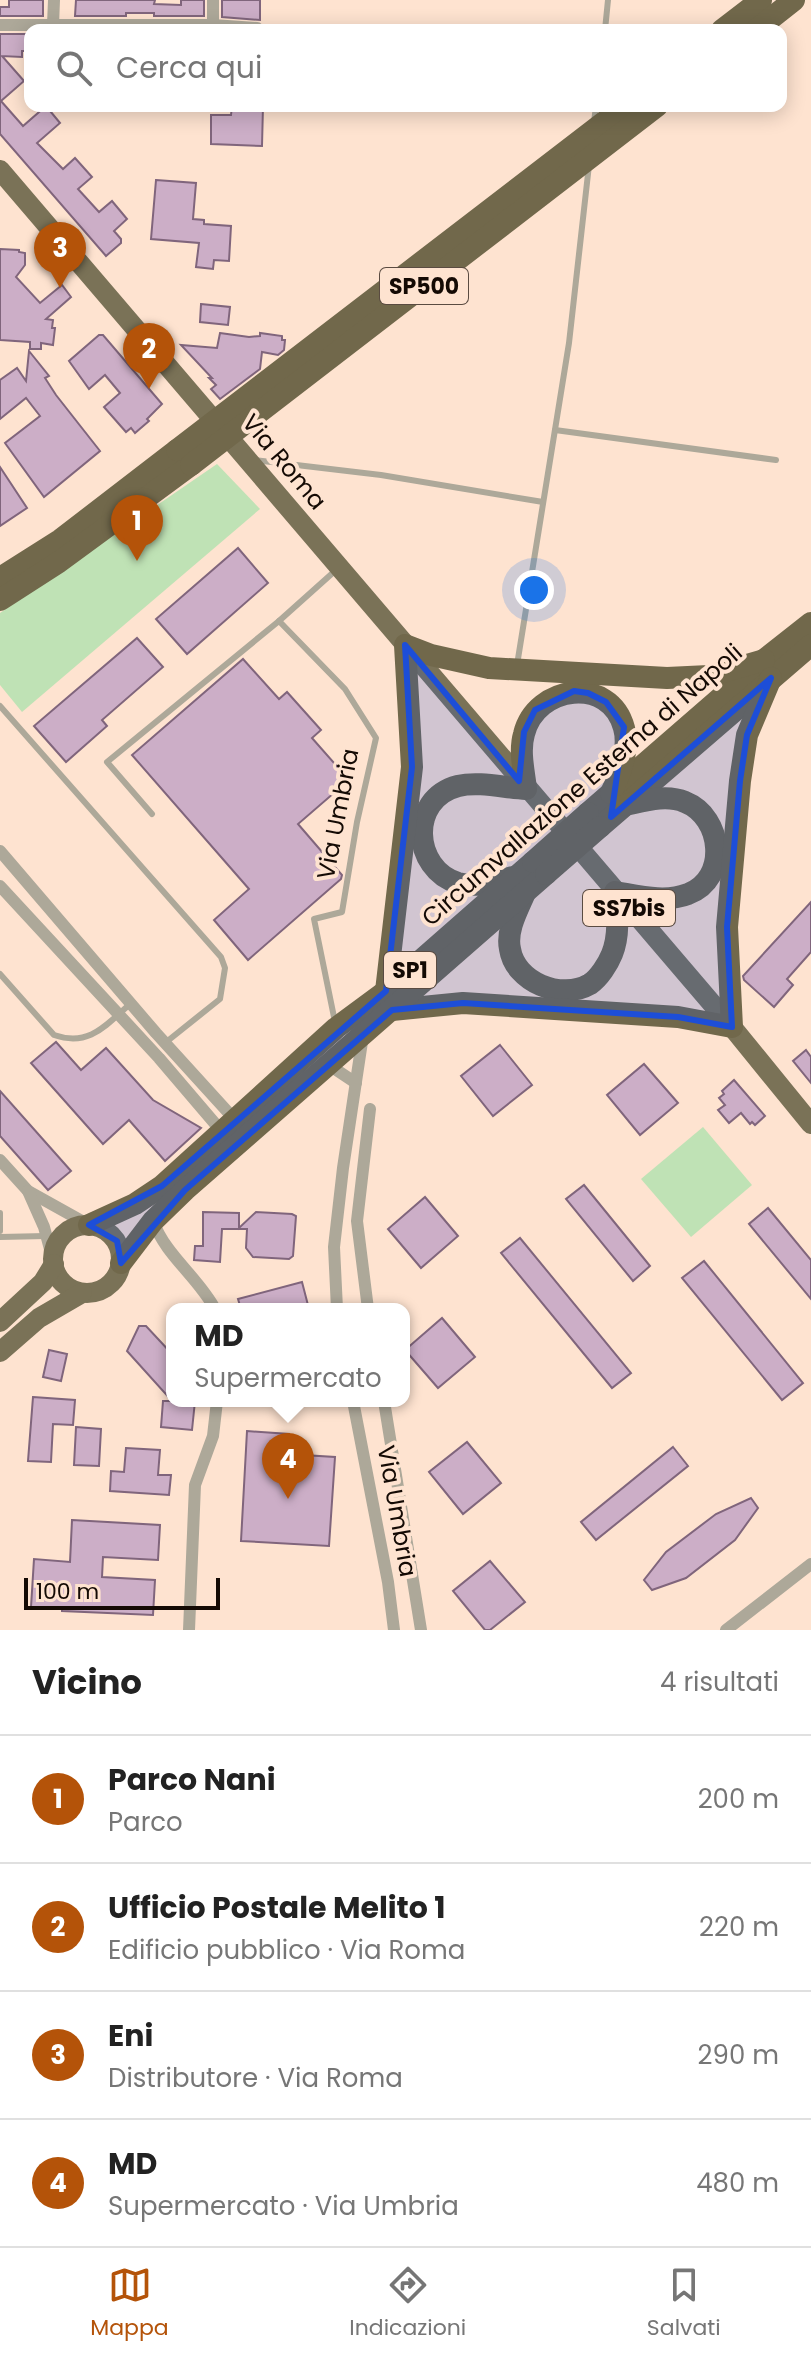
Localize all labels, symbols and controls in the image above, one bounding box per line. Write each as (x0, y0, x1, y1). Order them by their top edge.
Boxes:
search box (24, 24, 787, 112)
icon: search (52, 46, 96, 90)
text: Cerca qui (116, 46, 262, 89)
pin: 3 (34, 222, 86, 288)
road number: SP500 (380, 268, 468, 304)
pin: 2 (123, 323, 175, 389)
street label: Via Roma (235, 407, 334, 517)
pin: 1 (111, 495, 163, 561)
your location (514, 570, 554, 610)
street label: Circumvallazione Esterna di Napoli (414, 636, 749, 933)
street label: Via Umbria (309, 745, 366, 882)
road number: SS7bis (583, 890, 675, 926)
road number: SP1 (384, 952, 436, 988)
popup (166, 1303, 410, 1407)
text: MD (194, 1314, 244, 1357)
text: Supermercato (194, 1360, 382, 1396)
pin: 4 (262, 1433, 314, 1499)
street label: Via Umbria (370, 1443, 425, 1579)
scale bar (24, 1574, 220, 1610)
text: 100 m (36, 1576, 99, 1607)
text: Vicino (32, 1658, 142, 1706)
text: 4 risultati (660, 1664, 779, 1700)
text: Parco Nani (108, 1758, 276, 1801)
text: 1 (53, 1781, 63, 1817)
text: 200 m (698, 1781, 779, 1817)
text: Parco (108, 1804, 183, 1840)
text: Ufficio Postale Melito 1 (108, 1886, 446, 1929)
text: 2 (51, 1909, 65, 1945)
text: 220 m (699, 1909, 779, 1945)
text: Edificio pubblico · Via Roma (108, 1932, 465, 1968)
text: Eni (108, 2014, 153, 2057)
text: 3 (50, 2037, 66, 2073)
text: 290 m (698, 2037, 779, 2073)
text: Distributore · Via Roma (108, 2060, 403, 2096)
text: MD (108, 2142, 157, 2185)
text: 4 (49, 2165, 67, 2201)
text: 480 m (696, 2165, 779, 2201)
text: Supermercato · Via Umbria (108, 2188, 459, 2224)
tab: Mappa (90, 2263, 169, 2344)
tab: Indicazioni (349, 2263, 466, 2344)
tab: Salvati (647, 2263, 721, 2344)

